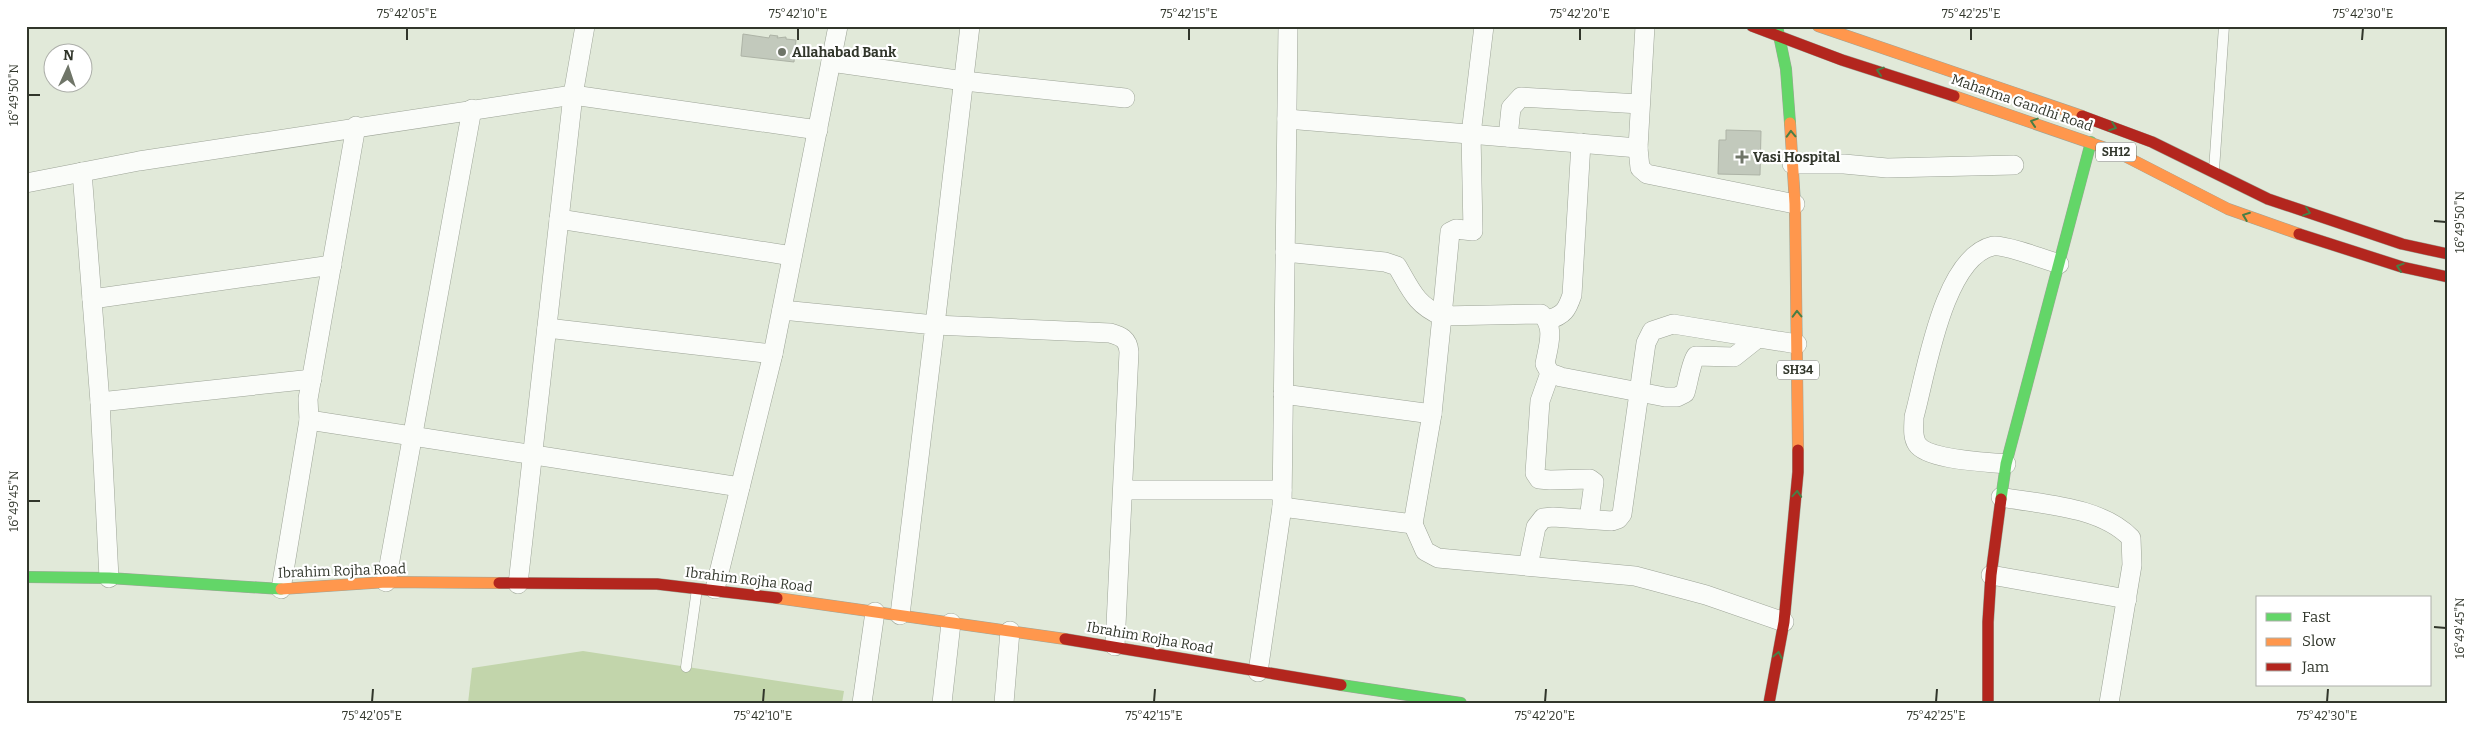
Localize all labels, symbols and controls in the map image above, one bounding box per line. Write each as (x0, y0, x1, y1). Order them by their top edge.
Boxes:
text: 75°42'05"E (377, 7, 437, 21)
text: 75°42'10"E (769, 7, 827, 21)
text: 75°42'15"E (1160, 7, 1218, 21)
text: 75°42'20"E (1550, 7, 1610, 21)
text: 75°42'25"E (1942, 7, 2000, 21)
text: 75°42'30"E (2333, 7, 2393, 21)
north arrow (42, 42, 92, 92)
place label: Allahabad Bank (792, 44, 897, 61)
marker: Allahabad Bank (776, 46, 788, 58)
text: N (63, 47, 75, 64)
text: 16°49'50"N (7, 64, 21, 126)
one-way arrow (1876, 67, 1884, 77)
street label: Mahatma Gandhi Road (1949, 71, 2095, 135)
one-way arrow (2030, 117, 2039, 127)
one-way arrow (2108, 121, 2117, 131)
one-way arrow (1786, 129, 1796, 137)
road number: SH12 (2096, 142, 2136, 162)
place label: Vasi Hospital (1753, 149, 1841, 166)
marker: Vasi Hospital (1735, 150, 1749, 164)
text: 16°49'50"N (2453, 191, 2467, 253)
one-way arrow (2302, 206, 2311, 216)
one-way arrow (2242, 212, 2251, 222)
one-way arrow (2397, 262, 2405, 272)
one-way arrow (1792, 309, 1802, 317)
road number: SH34 (1777, 360, 1819, 380)
text: 16°49'45"N (7, 470, 21, 532)
one-way arrow (1791, 489, 1802, 497)
street label: Ibrahim Rojha Road (278, 560, 406, 582)
street label: Ibrahim Rojha Road (684, 564, 814, 596)
legend (2256, 596, 2432, 686)
text: 16°49'45"N (2453, 597, 2467, 659)
text: Fast (2302, 608, 2331, 626)
street label: Ibrahim Rojha Road (1085, 618, 1215, 658)
text: Slow (2302, 632, 2337, 650)
one-way arrow (1772, 650, 1783, 659)
text: Jam (2301, 658, 2330, 676)
text: 75°42'05"E (342, 709, 402, 723)
text: 75°42'10"E (734, 709, 792, 723)
text: 75°42'15"E (1125, 709, 1183, 723)
text: 75°42'20"E (1515, 709, 1575, 723)
text: 75°42'25"E (1907, 709, 1965, 723)
text: 75°42'30"E (2297, 709, 2357, 723)

